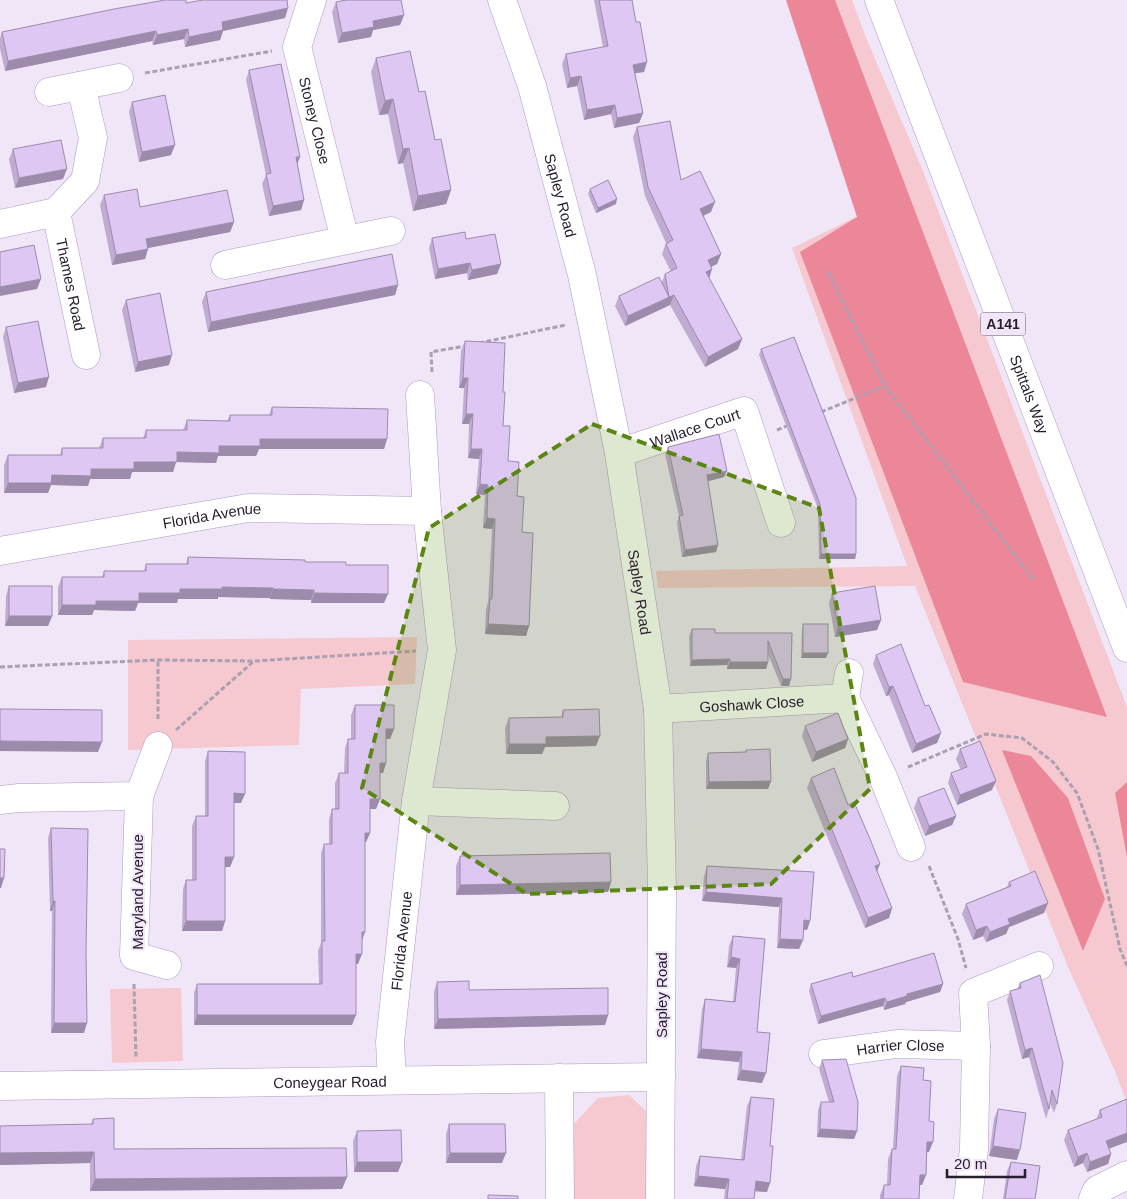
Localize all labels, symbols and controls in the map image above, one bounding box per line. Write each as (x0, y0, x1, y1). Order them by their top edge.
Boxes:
street label: Stoney Close (296, 75, 334, 166)
street label: Sapley Road (542, 151, 580, 239)
street label: Thames Road (53, 237, 89, 332)
road number: A141 (980, 312, 1026, 336)
street label: Spittals Way (1007, 352, 1053, 436)
street label: Wallace Court (648, 404, 743, 450)
street label: Florida Avenue (161, 499, 261, 531)
street label: Sapley Road (625, 548, 655, 636)
street label: Goshawk Close (699, 692, 805, 715)
street label: Maryland Avenue (129, 834, 146, 950)
street label: Florida Avenue (387, 890, 415, 991)
street label: Sapley Road (653, 952, 670, 1038)
street label: Harrier Close (855, 1036, 945, 1058)
street label: Coneygear Road (273, 1072, 387, 1091)
scale bar (947, 1146, 1024, 1178)
text: 20 m (954, 1155, 987, 1172)

